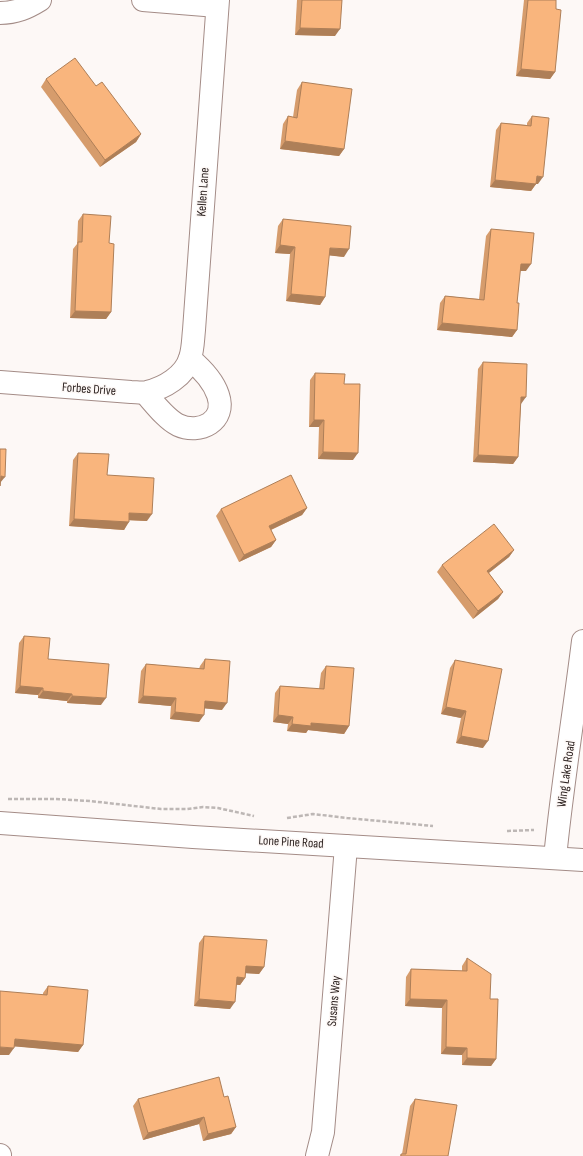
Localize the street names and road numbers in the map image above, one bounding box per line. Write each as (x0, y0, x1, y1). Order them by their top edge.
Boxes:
street label: Kellen Lane (193, 167, 213, 217)
street label: Forbes Drive (62, 379, 116, 399)
street label: Wing Lake Road (553, 740, 579, 808)
street label: Lone Pine Road (258, 832, 324, 852)
street label: Susans Way (324, 975, 344, 1027)

